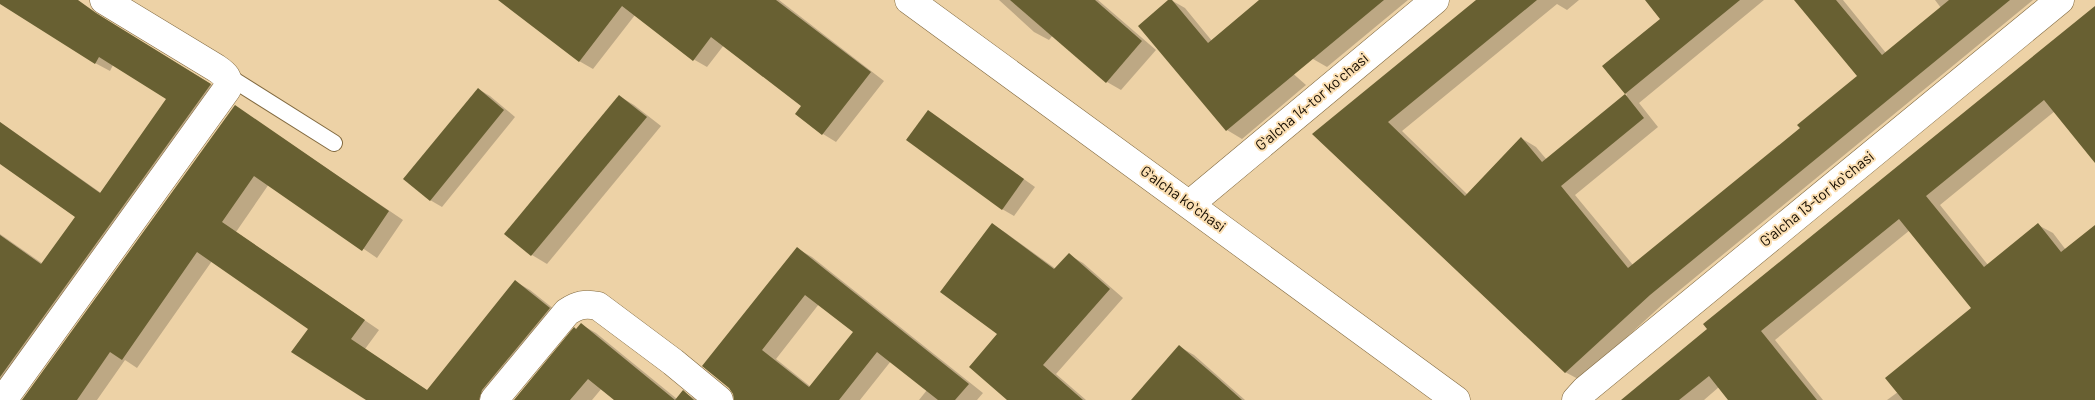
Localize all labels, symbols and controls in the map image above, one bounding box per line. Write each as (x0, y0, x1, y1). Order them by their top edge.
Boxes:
street label: Gʻalcha 14-tor koʻchasi (1251, 49, 1372, 154)
street label: Gʻalcha 13-tor koʻchasi (1756, 147, 1877, 250)
street label: Gʻalcha koʻchasi (1137, 161, 1230, 235)

